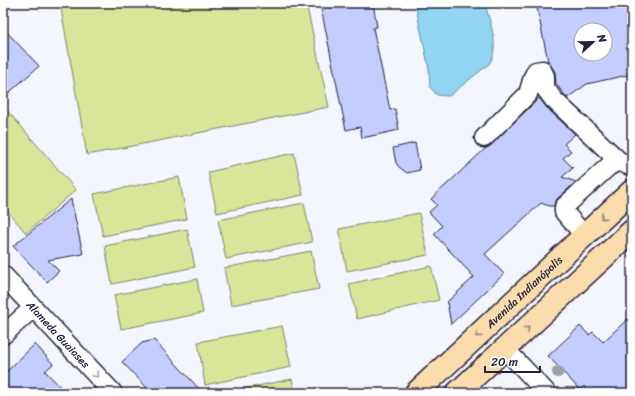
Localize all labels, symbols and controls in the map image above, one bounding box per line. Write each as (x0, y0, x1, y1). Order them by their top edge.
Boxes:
north arrow (573, 22, 613, 62)
text: N (591, 30, 612, 46)
one-way arrow (600, 213, 608, 220)
street label: Avenida Indianópolis (481, 251, 568, 334)
street label: Alameda Guaiases (21, 296, 95, 374)
one-way arrow (522, 326, 530, 333)
one-way arrow (475, 330, 482, 337)
scale bar (485, 348, 540, 374)
text: 20 m (491, 351, 518, 373)
one-way arrow (92, 370, 99, 378)

